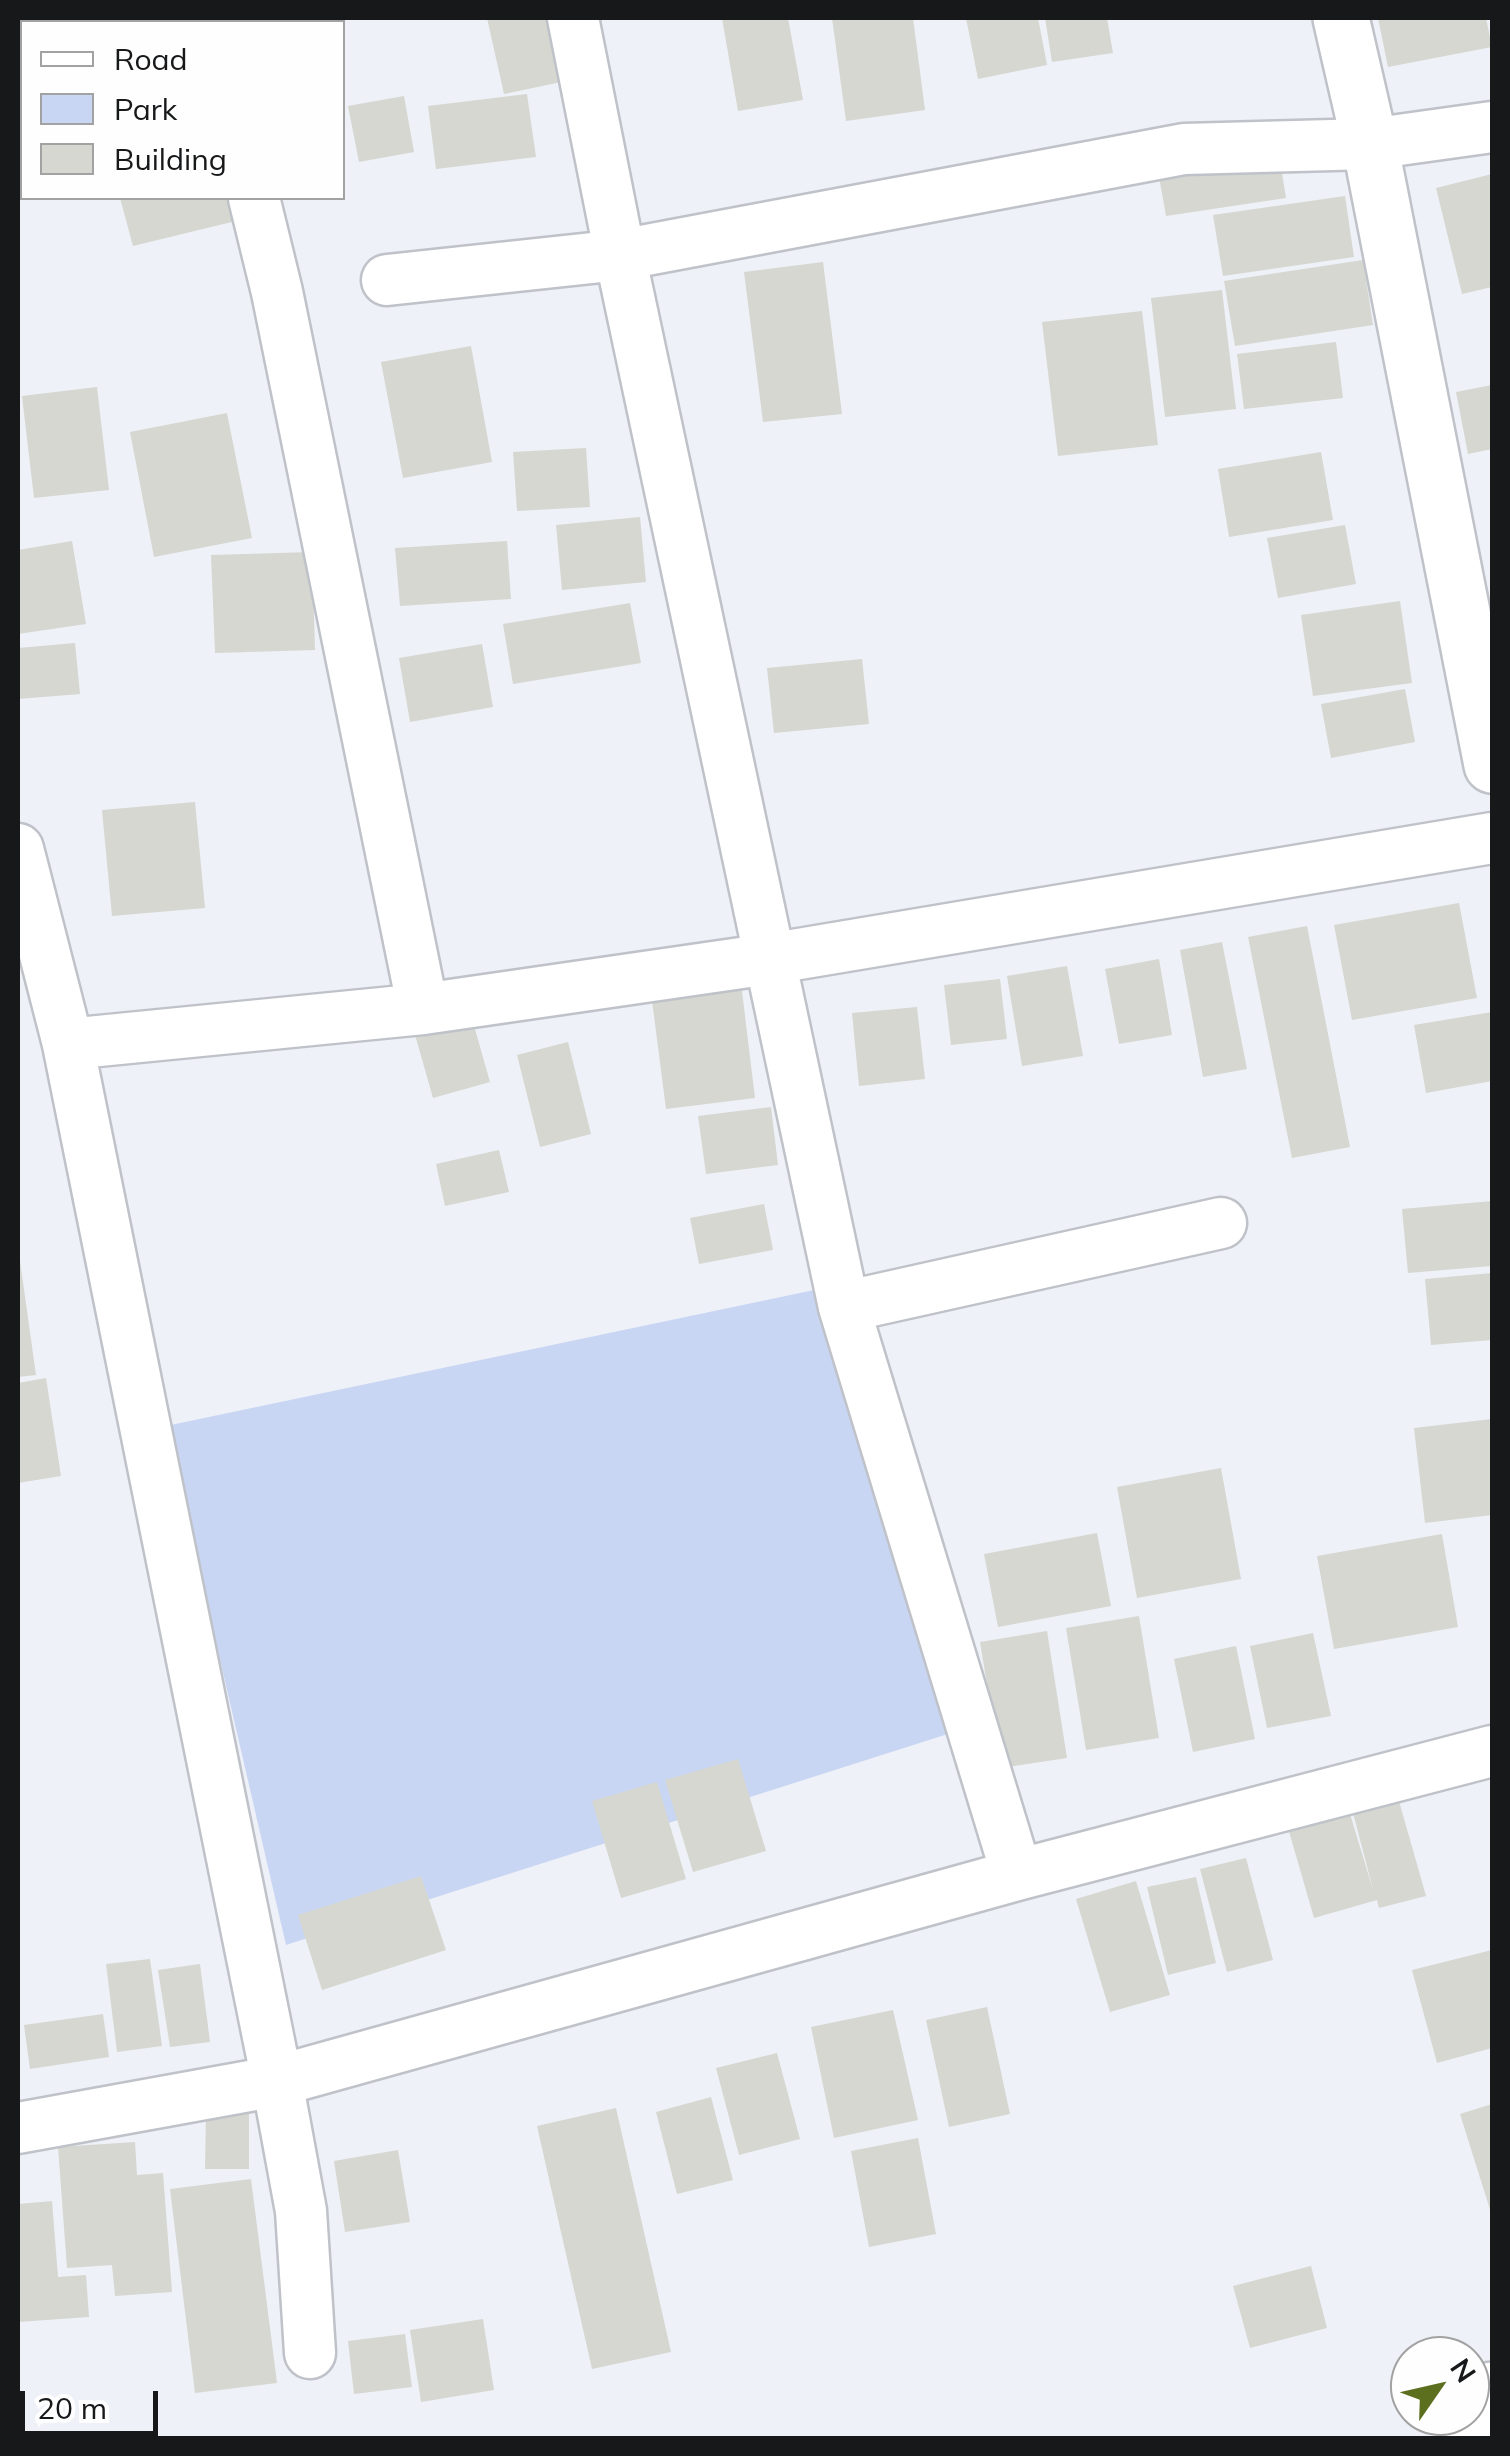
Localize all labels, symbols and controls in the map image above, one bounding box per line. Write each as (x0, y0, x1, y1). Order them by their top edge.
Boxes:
legend (20, 20, 345, 200)
text: Road (114, 40, 188, 78)
text: Park (114, 90, 177, 128)
text: Building (114, 140, 227, 178)
north arrow (1390, 2336, 1490, 2436)
text: N (1443, 2352, 1484, 2389)
scale bar (25, 2371, 162, 2433)
text: 20 m (37, 2389, 107, 2427)

